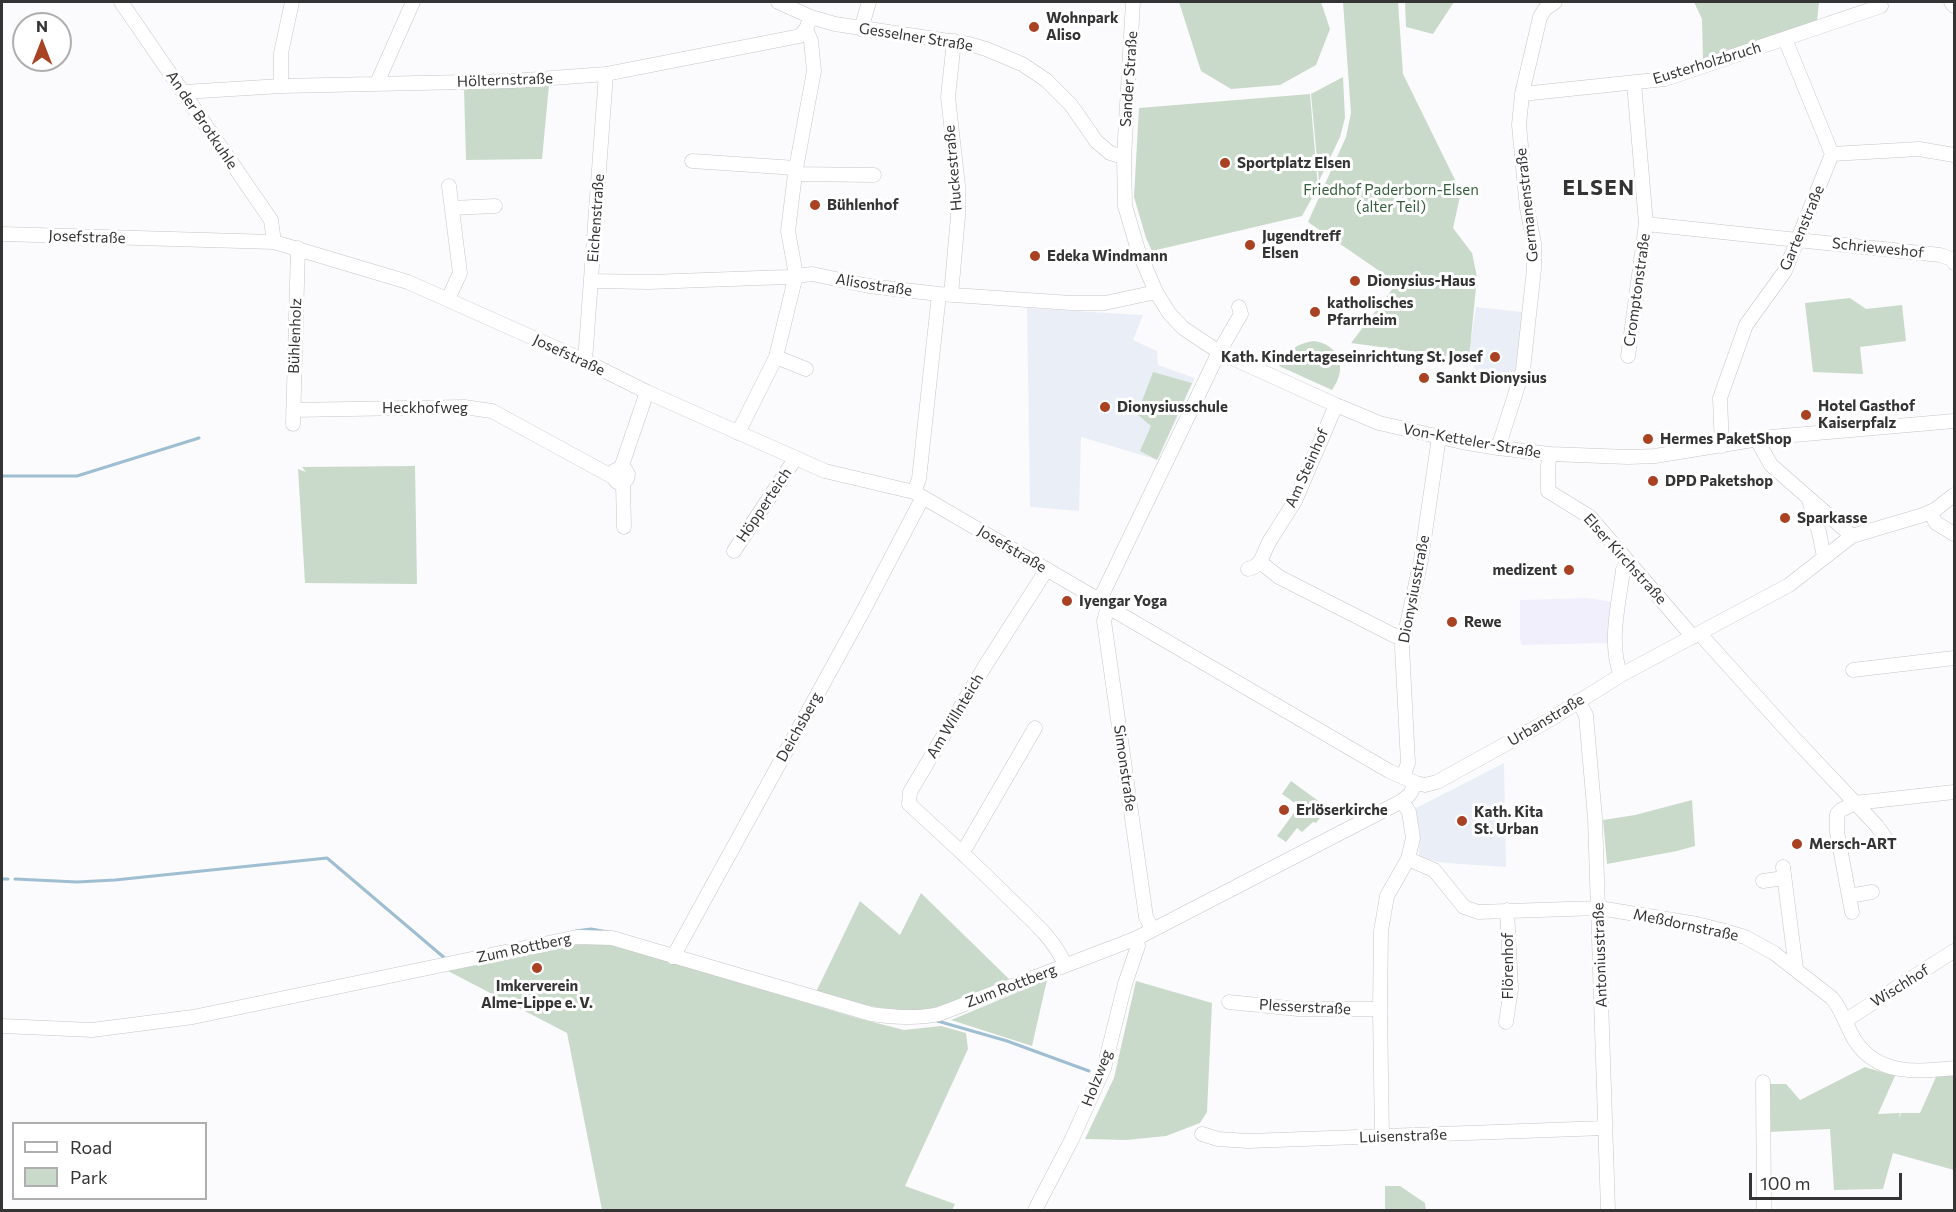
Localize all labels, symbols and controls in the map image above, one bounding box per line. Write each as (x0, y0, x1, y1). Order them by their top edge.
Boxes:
place label: Wohnpark Aliso (1046, 9, 1119, 44)
north arrow (12, 12, 72, 72)
text: N (36, 16, 48, 35)
street label: Gesselner Straße (858, 19, 974, 55)
marker: Wohnpark Aliso (1027, 20, 1041, 34)
street label: Sander Straße (1117, 30, 1141, 128)
street label: Eusterholzbruch (1651, 38, 1763, 88)
street label: An der Brotkuhle (163, 68, 241, 172)
street label: Hölternstraße (457, 69, 553, 91)
street label: Huckestraße (940, 124, 966, 212)
street label: Germanenstraße (1512, 147, 1542, 263)
place label: Sportplatz Elsen (1237, 154, 1351, 172)
marker: Sportplatz Elsen (1218, 156, 1232, 170)
street label: Eichenstraße (584, 173, 608, 263)
district label: ELSEN (1562, 175, 1636, 201)
park label: Friedhof Paderborn-Elsen (alter Teil) (1303, 181, 1479, 216)
street label: Gartenstraße (1776, 183, 1828, 273)
place label: Bühlenhof (827, 196, 899, 214)
marker: Bühlenhof (808, 198, 822, 212)
street label: Josefstraße (48, 227, 126, 247)
place label: Jugendtreff Elsen (1262, 227, 1341, 262)
street label: Cromptonstraße (1620, 232, 1654, 348)
street label: Schrieweshof (1831, 234, 1925, 262)
marker: Jugendtreff Elsen (1243, 238, 1257, 252)
place label: Edeka Windmann (1047, 247, 1168, 265)
marker: Edeka Windmann (1028, 249, 1042, 263)
street label: Alisostraße (834, 270, 914, 300)
place label: Dionysius-Haus (1367, 272, 1475, 290)
marker: Dionysius-Haus (1348, 274, 1362, 288)
place label: katholisches Pfarrheim (1327, 294, 1414, 329)
street label: Bühlenholz (285, 298, 305, 374)
marker: katholisches Pfarrheim (1308, 305, 1322, 319)
street label: Josefstraße (530, 331, 608, 379)
place label: Kath. Kindertageseinrichtung St. Josef (1221, 348, 1483, 366)
marker: Kath. Kindertageseinrichtung St. Josef (1488, 350, 1502, 364)
place label: Sankt Dionysius (1436, 369, 1547, 387)
marker: Sankt Dionysius (1417, 371, 1431, 385)
place label: Hotel Gasthof Kaiserpfalz (1818, 397, 1915, 432)
place label: Dionysiusschule (1117, 398, 1228, 416)
street label: Heckhofweg (382, 399, 468, 417)
marker: Dionysiusschule (1098, 400, 1112, 414)
marker: Hotel Gasthof Kaiserpfalz (1799, 408, 1813, 422)
street label: Von-Ketteler-Straße (1401, 420, 1543, 462)
street label: Am Steinhof (1282, 426, 1332, 510)
place label: Hermes PaketShop (1660, 430, 1792, 448)
marker: Hermes PaketShop (1641, 432, 1655, 446)
street label: Höpperteich (733, 464, 795, 546)
place label: DPD Paketshop (1665, 472, 1773, 490)
marker: DPD Paketshop (1646, 474, 1660, 488)
place label: Sparkasse (1797, 509, 1867, 527)
street label: Elser Kirchstraße (1580, 510, 1670, 608)
marker: Sparkasse (1778, 511, 1792, 525)
street label: Josefstraße (974, 521, 1050, 577)
street label: Dionysiusstraße (1395, 534, 1433, 644)
place label: medizent (1492, 561, 1557, 579)
marker: medizent (1562, 563, 1576, 577)
place label: Iyengar Yoga (1079, 592, 1167, 610)
marker: Iyengar Yoga (1060, 594, 1074, 608)
place label: Rewe (1464, 613, 1502, 631)
marker: Rewe (1445, 615, 1459, 629)
street label: Am Willnteich (923, 670, 987, 762)
street label: Deichsberg (773, 689, 825, 765)
street label: Urbanstraße (1505, 690, 1587, 750)
street label: Simonstraße (1110, 724, 1140, 812)
place label: Erlöserkirche (1296, 801, 1388, 819)
marker: Erlöserkirche (1277, 803, 1291, 817)
place label: Kath. Kita St. Urban (1474, 803, 1543, 838)
marker: Kath. Kita St. Urban (1455, 814, 1469, 828)
place label: Mersch-ART (1809, 835, 1897, 853)
marker: Mersch-ART (1790, 837, 1804, 851)
street label: Antoniusstraße (1589, 902, 1611, 1008)
street label: Meßdornstraße (1632, 905, 1740, 945)
street label: Zum Rottberg (475, 929, 573, 967)
street label: Flörenhof (1499, 933, 1517, 999)
street label: Zum Rottberg (963, 960, 1059, 1012)
marker: Imkerverein Alme-Lippe e. V. (530, 961, 544, 975)
street label: Wischhof (1868, 961, 1932, 1011)
place label: Imkerverein Alme-Lippe e. V. (481, 977, 593, 1012)
street label: Plesserstraße (1259, 996, 1351, 1018)
street label: Holzweg (1078, 1047, 1116, 1109)
legend (12, 1122, 207, 1200)
street label: Luisenstraße (1359, 1125, 1447, 1147)
text: Road (70, 1136, 112, 1158)
scale bar (1752, 1161, 1905, 1199)
text: Park (70, 1166, 108, 1188)
text: 100 m (1760, 1172, 1810, 1194)

